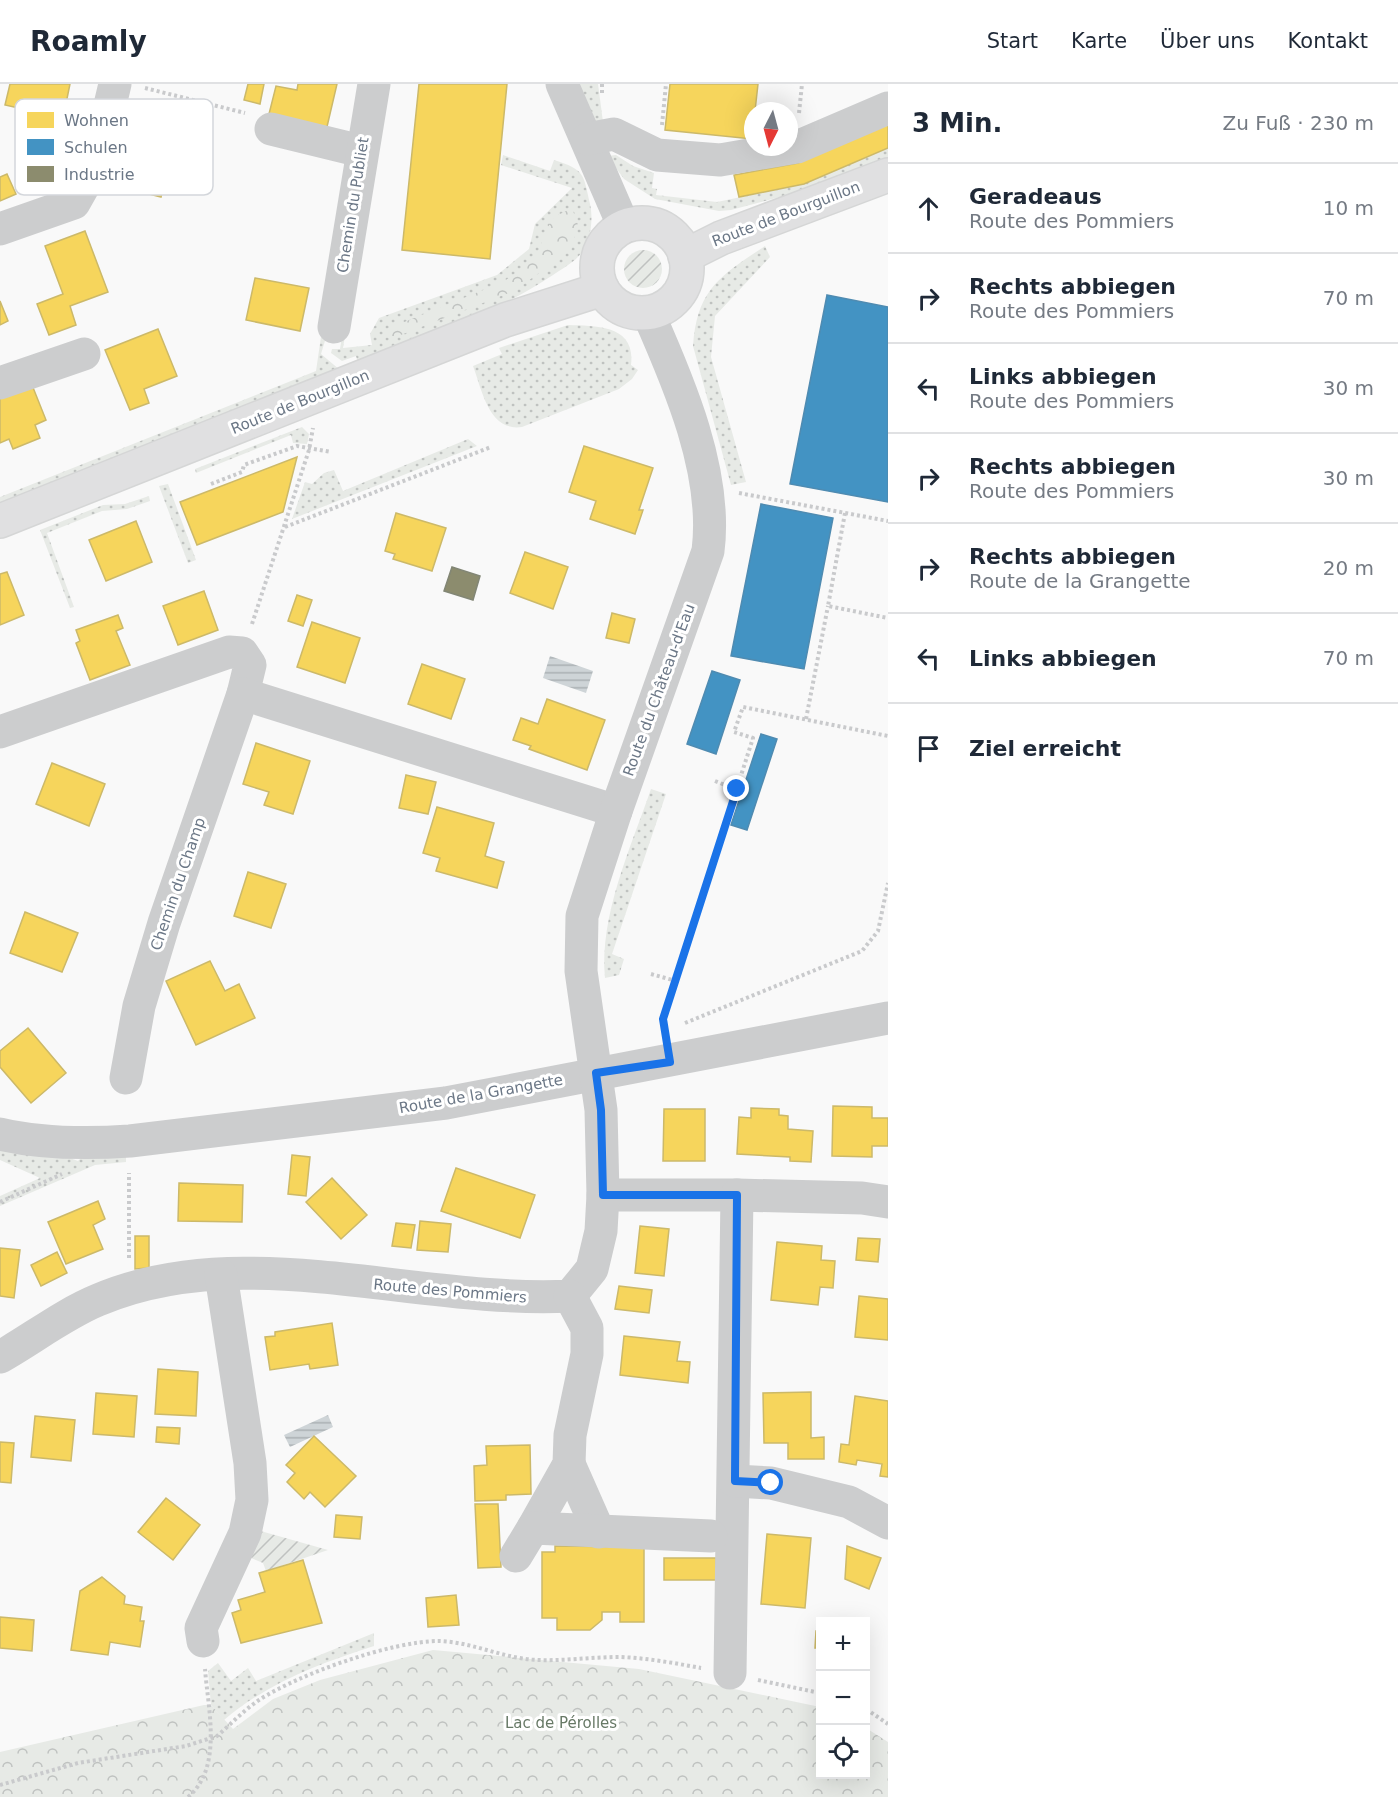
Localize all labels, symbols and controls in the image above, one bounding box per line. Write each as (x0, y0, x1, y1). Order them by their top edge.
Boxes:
text: Roamly (30, 25, 147, 58)
text: Start (987, 29, 1038, 53)
text: Karte (1071, 29, 1127, 53)
text: Über uns (1160, 29, 1255, 53)
text: Kontakt (1288, 29, 1368, 53)
legend (15, 99, 213, 195)
north arrow (744, 102, 798, 156)
text: 3 Min. (912, 108, 1002, 138)
text: Wohnen (64, 111, 129, 130)
text: Zu Fuß · 230 m (1222, 111, 1374, 135)
street label: Chemin du Publiet (333, 136, 373, 274)
text: Schulen (64, 138, 128, 157)
text: Industrie (64, 165, 135, 184)
street label: Route de Bourguillon (710, 177, 862, 251)
text: Geradeaus (969, 184, 1102, 209)
icon: ahead (912, 192, 945, 225)
text: 10 m (1323, 196, 1374, 220)
text: Route des Pommiers (969, 209, 1174, 233)
text: Rechts abbiegen (969, 274, 1176, 299)
icon: right (912, 282, 945, 315)
text: 70 m (1323, 286, 1374, 310)
text: Route des Pommiers (969, 299, 1174, 323)
text: Links abbiegen (969, 364, 1157, 389)
street label: Route de Bourgillon (228, 366, 372, 438)
icon: left (912, 372, 945, 405)
text: 30 m (1323, 376, 1374, 400)
text: Route des Pommiers (969, 389, 1174, 413)
text: Rechts abbiegen (969, 454, 1176, 479)
icon: right (912, 462, 945, 495)
text: 30 m (1323, 466, 1374, 490)
text: Route des Pommiers (969, 479, 1174, 503)
text: Rechts abbiegen (969, 544, 1176, 569)
icon: right (912, 552, 945, 585)
text: 20 m (1323, 556, 1374, 580)
text: Route de la Grangette (969, 569, 1191, 593)
street label: Route du Château-d'Eau (619, 601, 699, 779)
icon: left (912, 642, 945, 675)
text: Links abbiegen (969, 646, 1157, 671)
text: 70 m (1323, 646, 1374, 670)
icon: arrive (912, 732, 945, 765)
text: Ziel erreicht (969, 736, 1121, 761)
route end (723, 775, 749, 801)
street label: Chemin du Champ (147, 815, 209, 953)
street label: Route de la Grangette (398, 1071, 564, 1117)
street label: Route des Pommiers (373, 1275, 528, 1307)
route start (757, 1469, 783, 1495)
map controls (816, 1617, 870, 1779)
button: + (816, 1617, 870, 1671)
button: − (816, 1671, 870, 1725)
park label: Lac de Pérolles (505, 1714, 617, 1732)
button: locate (816, 1725, 870, 1779)

